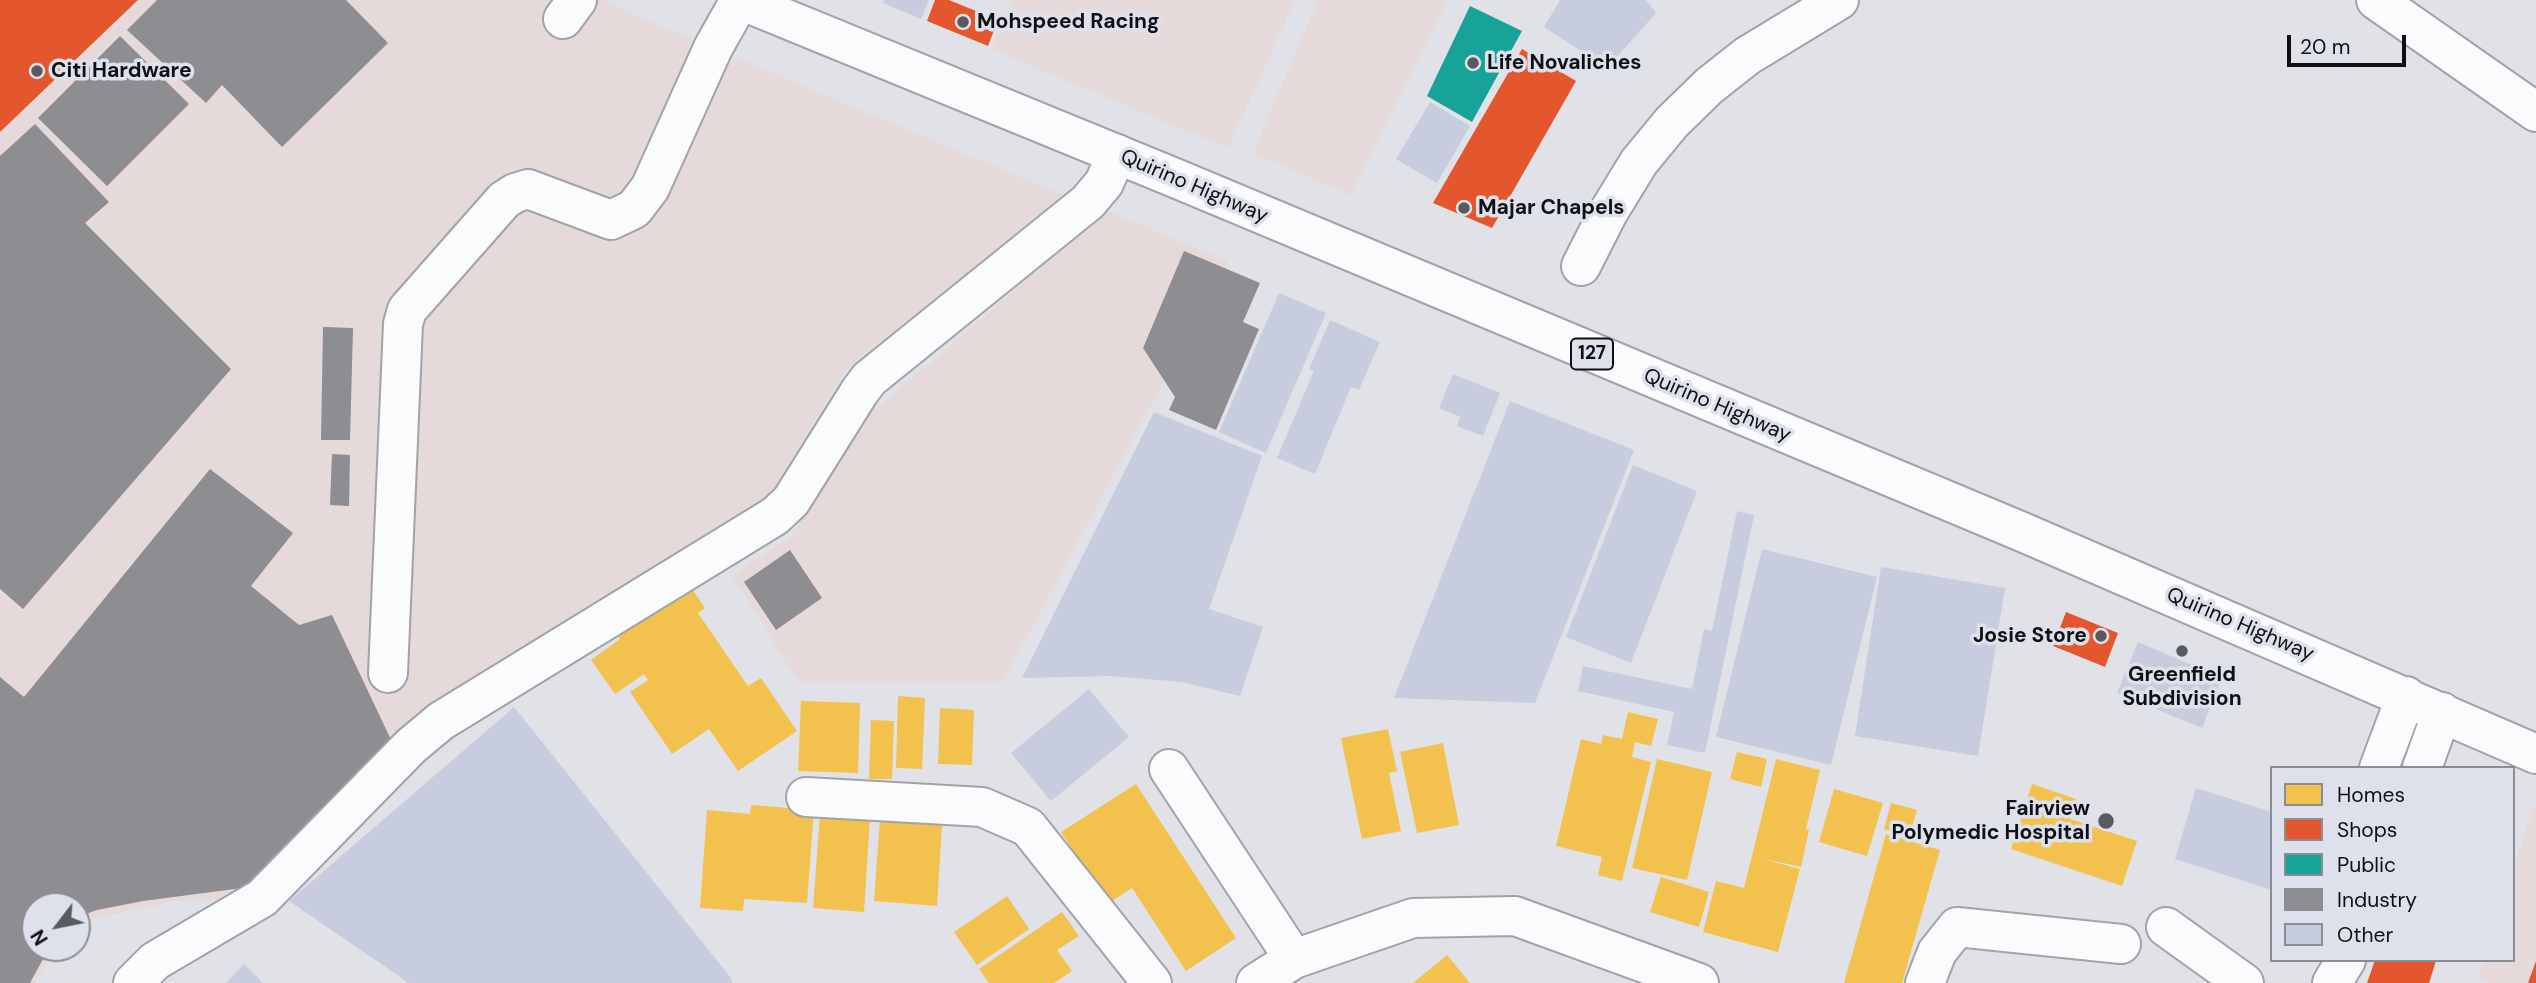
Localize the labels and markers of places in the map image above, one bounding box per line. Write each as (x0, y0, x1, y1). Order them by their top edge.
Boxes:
place label: Mohspeed Racing (977, 9, 1159, 35)
marker: Mohspeed Racing (955, 14, 971, 30)
place label: Life Novaliches (1487, 50, 1641, 76)
marker: Life Novaliches (1465, 55, 1481, 71)
place label: Citi Hardware (51, 58, 192, 84)
marker: Citi Hardware (29, 63, 45, 79)
place label: Majar Chapels (1478, 195, 1624, 221)
marker: Majar Chapels (1456, 200, 1472, 216)
place label: Josie Store (1973, 623, 2087, 649)
marker: Josie Store (2093, 628, 2109, 644)
marker: Greenfield Subdivision (2174, 643, 2190, 659)
place label: Greenfield Subdivision (2122, 662, 2242, 712)
place label: Fairview Polymedic Hospital (1891, 796, 2090, 846)
marker: Fairview Polymedic Hospital (2096, 811, 2116, 831)

